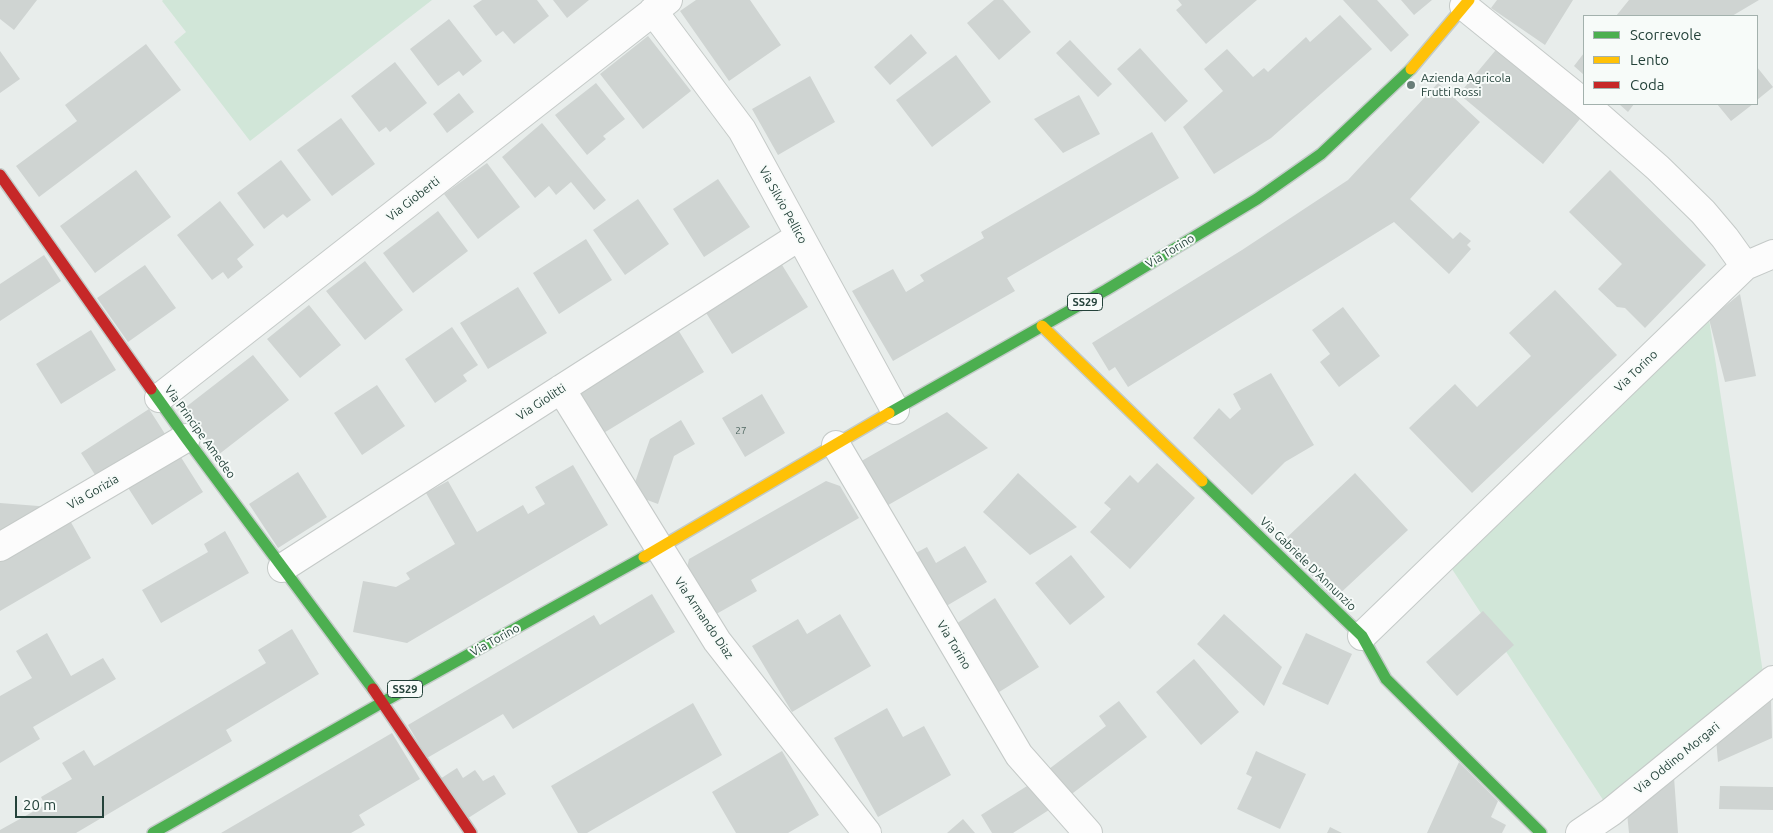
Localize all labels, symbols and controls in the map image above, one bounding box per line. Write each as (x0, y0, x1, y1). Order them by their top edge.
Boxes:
legend (1583, 15, 1758, 105)
text: Scorrevole (1630, 26, 1701, 43)
text: Lento (1630, 51, 1669, 68)
place label: Azienda Agricola Frutti Rossi (1421, 71, 1511, 99)
text: Coda (1630, 76, 1664, 93)
marker: Azienda Agricola Frutti Rossi (1405, 79, 1417, 91)
street label: Via Silvio Pellico (756, 164, 810, 246)
street label: Via Gioberti (384, 174, 442, 224)
street label: Via Torino (1143, 231, 1197, 271)
road number: SS29 (1068, 294, 1102, 310)
street label: Via Torino (1611, 347, 1661, 395)
street label: Via Giolitti (514, 381, 568, 423)
street label: Via Principe Amedeo (161, 383, 239, 481)
house number: 27 (735, 425, 747, 437)
street label: Via Gorizia (65, 472, 121, 512)
street label: Via Gabriele D'Annunzio (1257, 514, 1359, 614)
street label: Via Armando Diaz (671, 574, 737, 662)
street label: Via Torino (934, 618, 974, 672)
street label: Via Torino (468, 621, 522, 659)
road number: SS29 (388, 681, 422, 698)
street label: Via Oddino Morgari (1632, 719, 1722, 797)
scale bar (18, 786, 106, 818)
text: 20 m (23, 796, 56, 813)

